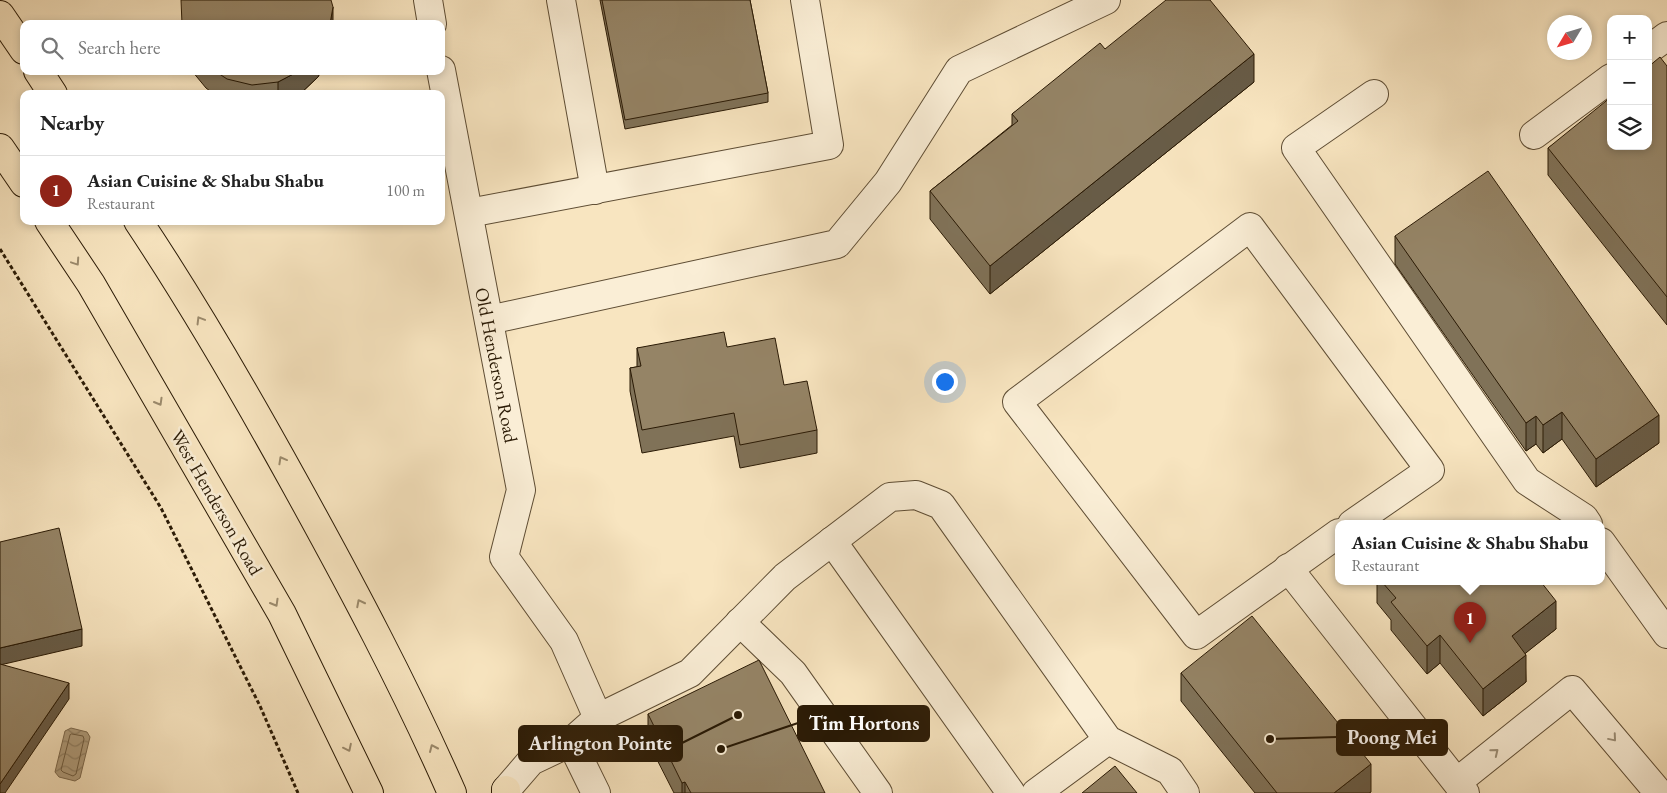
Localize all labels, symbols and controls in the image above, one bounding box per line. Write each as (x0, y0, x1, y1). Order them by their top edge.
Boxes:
north arrow (1547, 15, 1592, 60)
map controls (1607, 15, 1652, 150)
button: + (1607, 15, 1652, 60)
search box (20, 20, 445, 75)
icon: search (38, 34, 66, 62)
text: Search here (78, 35, 160, 60)
button: − (1607, 60, 1652, 105)
button: layers (1607, 105, 1652, 150)
text: Nearby (40, 109, 104, 136)
text: Asian Cuisine & Shabu Shabu (87, 168, 324, 193)
text: 1 (52, 180, 60, 201)
text: 100 m (386, 180, 425, 201)
text: Restaurant (87, 193, 155, 214)
one-way arrow (70, 256, 79, 266)
street label: Old Henderson Road (469, 285, 524, 445)
one-way arrow (197, 317, 207, 326)
your location (932, 369, 958, 395)
one-way arrow (153, 396, 163, 405)
street label: West Henderson Road (165, 425, 269, 580)
one-way arrow (278, 457, 288, 466)
popup (1335, 520, 1605, 585)
text: Asian Cuisine & Shabu Shabu (1351, 530, 1589, 555)
text: Restaurant (1351, 555, 1419, 576)
one-way arrow (269, 597, 279, 606)
one-way arrow (356, 599, 366, 608)
pin: 1 (1454, 602, 1486, 643)
callout: Tim Hortons (798, 706, 929, 741)
text: Tim Hortons (809, 710, 919, 736)
callout: Poong Mei (1337, 720, 1447, 755)
text: Poong Mei (1347, 724, 1437, 750)
callout: Arlington Pointe (519, 726, 682, 761)
text: Arlington Pointe (527, 730, 672, 756)
one-way arrow (1607, 733, 1616, 742)
one-way arrow (341, 743, 352, 752)
one-way arrow (428, 744, 439, 753)
one-way arrow (1489, 749, 1498, 757)

